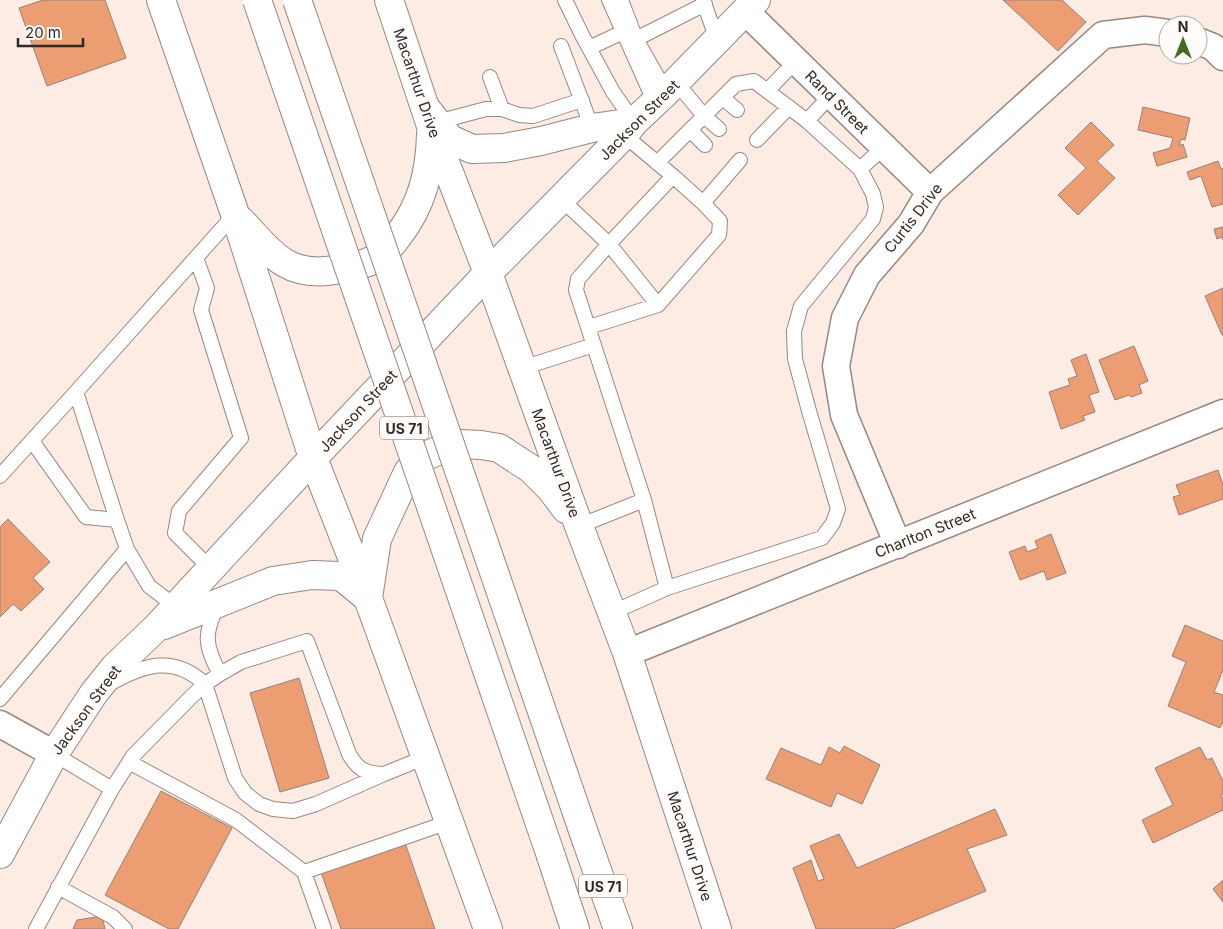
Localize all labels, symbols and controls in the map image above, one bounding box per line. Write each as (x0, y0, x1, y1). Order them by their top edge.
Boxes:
scale bar (18, 15, 82, 47)
north arrow (1158, 15, 1208, 65)
text: N (1178, 18, 1188, 35)
text: 20 m (25, 23, 61, 42)
street label: Macarthur Drive (389, 26, 445, 140)
street label: Rand Street (801, 66, 873, 138)
street label: Jackson Street (595, 76, 683, 164)
street label: Curtis Drive (880, 179, 946, 257)
street label: Jackson Street (315, 366, 401, 456)
street label: Macarthur Drive (527, 406, 585, 520)
road number: US 71 (380, 416, 428, 439)
street label: Charlton Street (872, 504, 978, 562)
street label: Jackson Street (47, 661, 125, 759)
street label: Macarthur Drive (663, 789, 717, 903)
road number: US 71 (579, 874, 627, 898)

